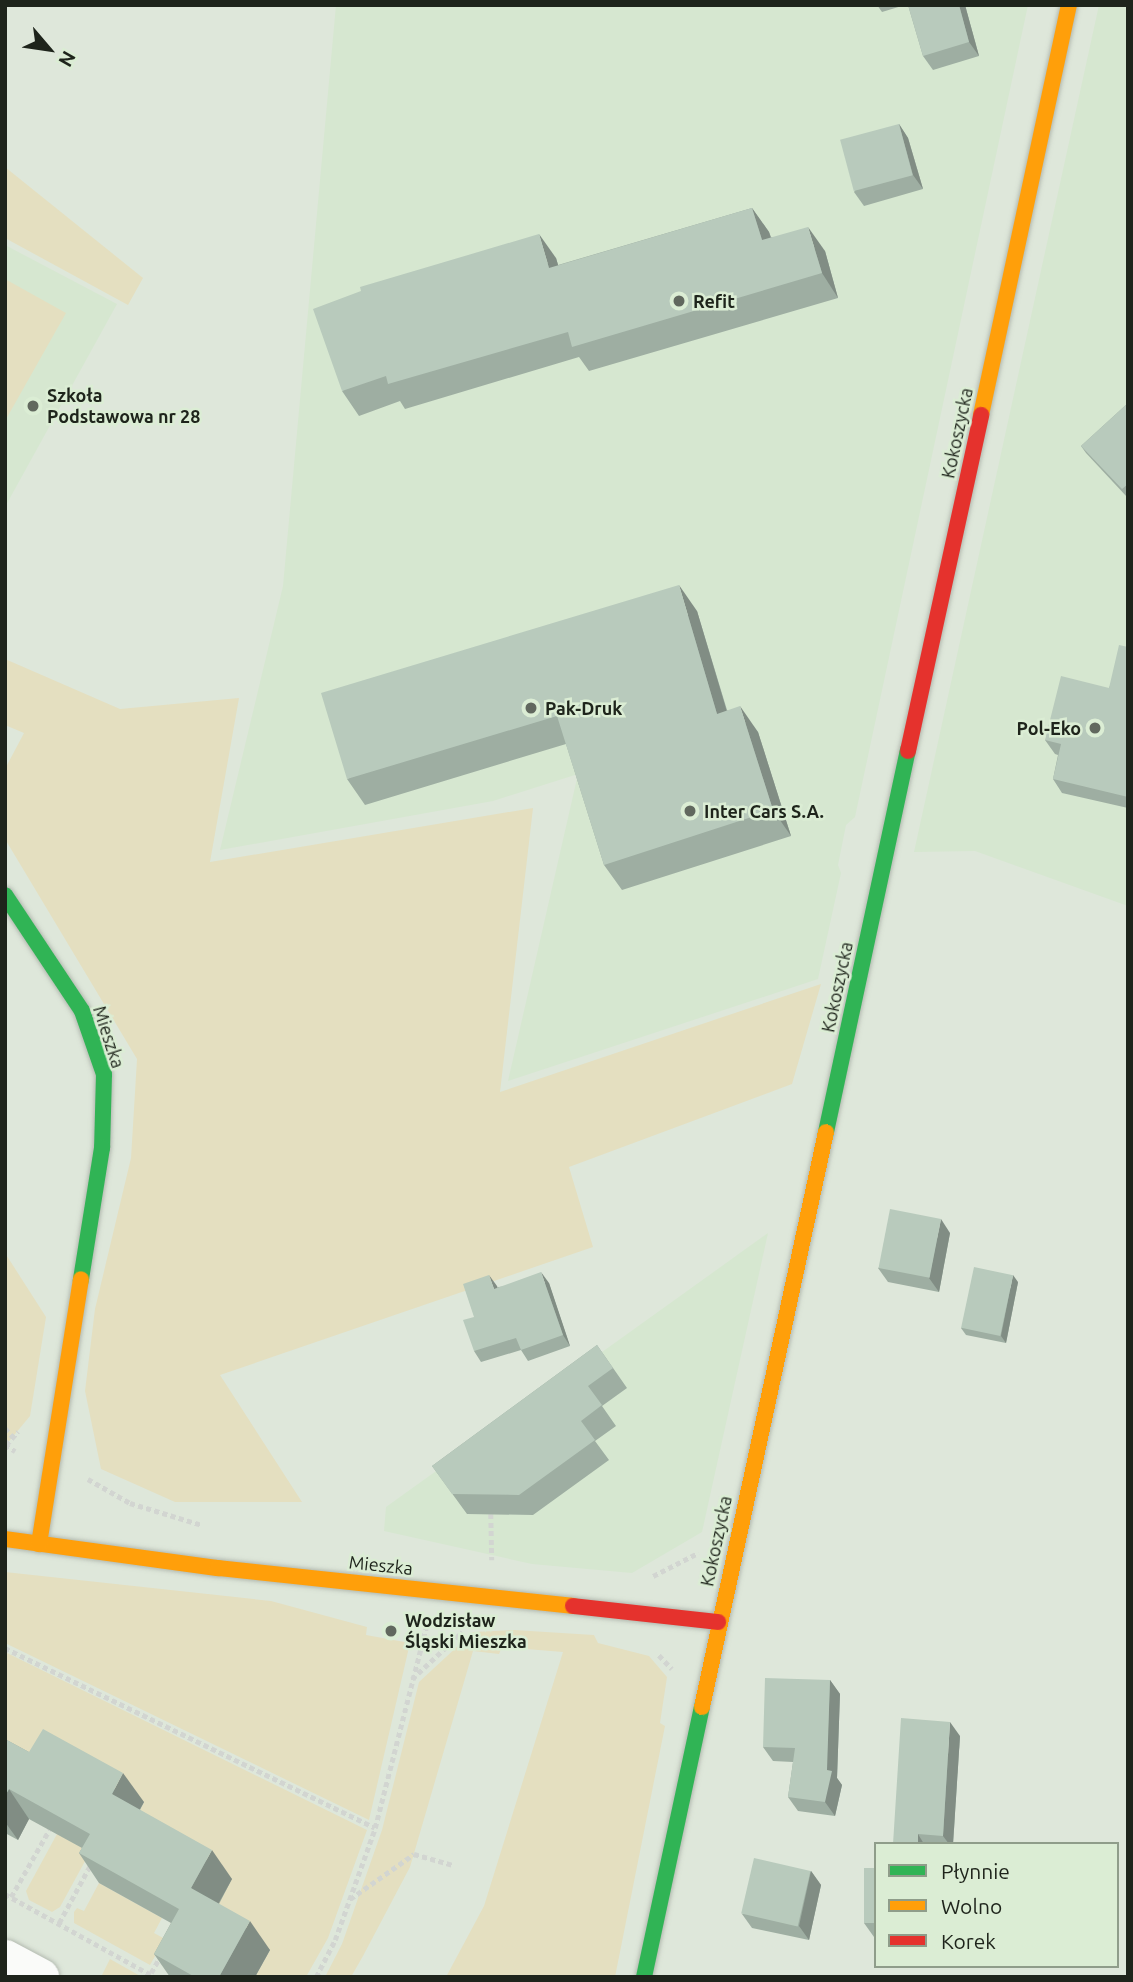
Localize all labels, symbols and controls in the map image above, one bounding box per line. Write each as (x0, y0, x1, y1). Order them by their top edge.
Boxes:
north arrow (14, 14, 84, 84)
text: N (54, 48, 80, 71)
place label: Refit (693, 290, 735, 312)
marker: Refit (671, 293, 687, 309)
place label: Szkoła Podstawowa nr 28 (47, 385, 200, 428)
street label: Kokoszycka (937, 386, 977, 480)
marker: Szkoła Podstawowa nr 28 (25, 398, 41, 414)
place label: Pak-Druk (545, 697, 622, 719)
marker: Pak-Druk (523, 700, 539, 716)
place label: Pol-Eko (1017, 717, 1081, 739)
marker: Pol-Eko (1087, 720, 1103, 736)
place label: Inter Cars S.A. (704, 800, 824, 822)
marker: Inter Cars S.A. (682, 803, 698, 819)
street label: Kokoszycka (817, 940, 857, 1034)
street label: Mieszka (89, 1003, 129, 1071)
street label: Kokoszycka (696, 1494, 736, 1588)
street label: Mieszka (348, 1551, 414, 1579)
place label: Wodzisław Śląski Mieszka (405, 1610, 527, 1652)
marker: Wodzisław Śląski Mieszka (383, 1623, 399, 1639)
legend (874, 1842, 1119, 1968)
text: Płynnie (941, 1859, 1010, 1883)
text: Wolno (941, 1894, 1002, 1918)
text: Korek (941, 1929, 996, 1953)

